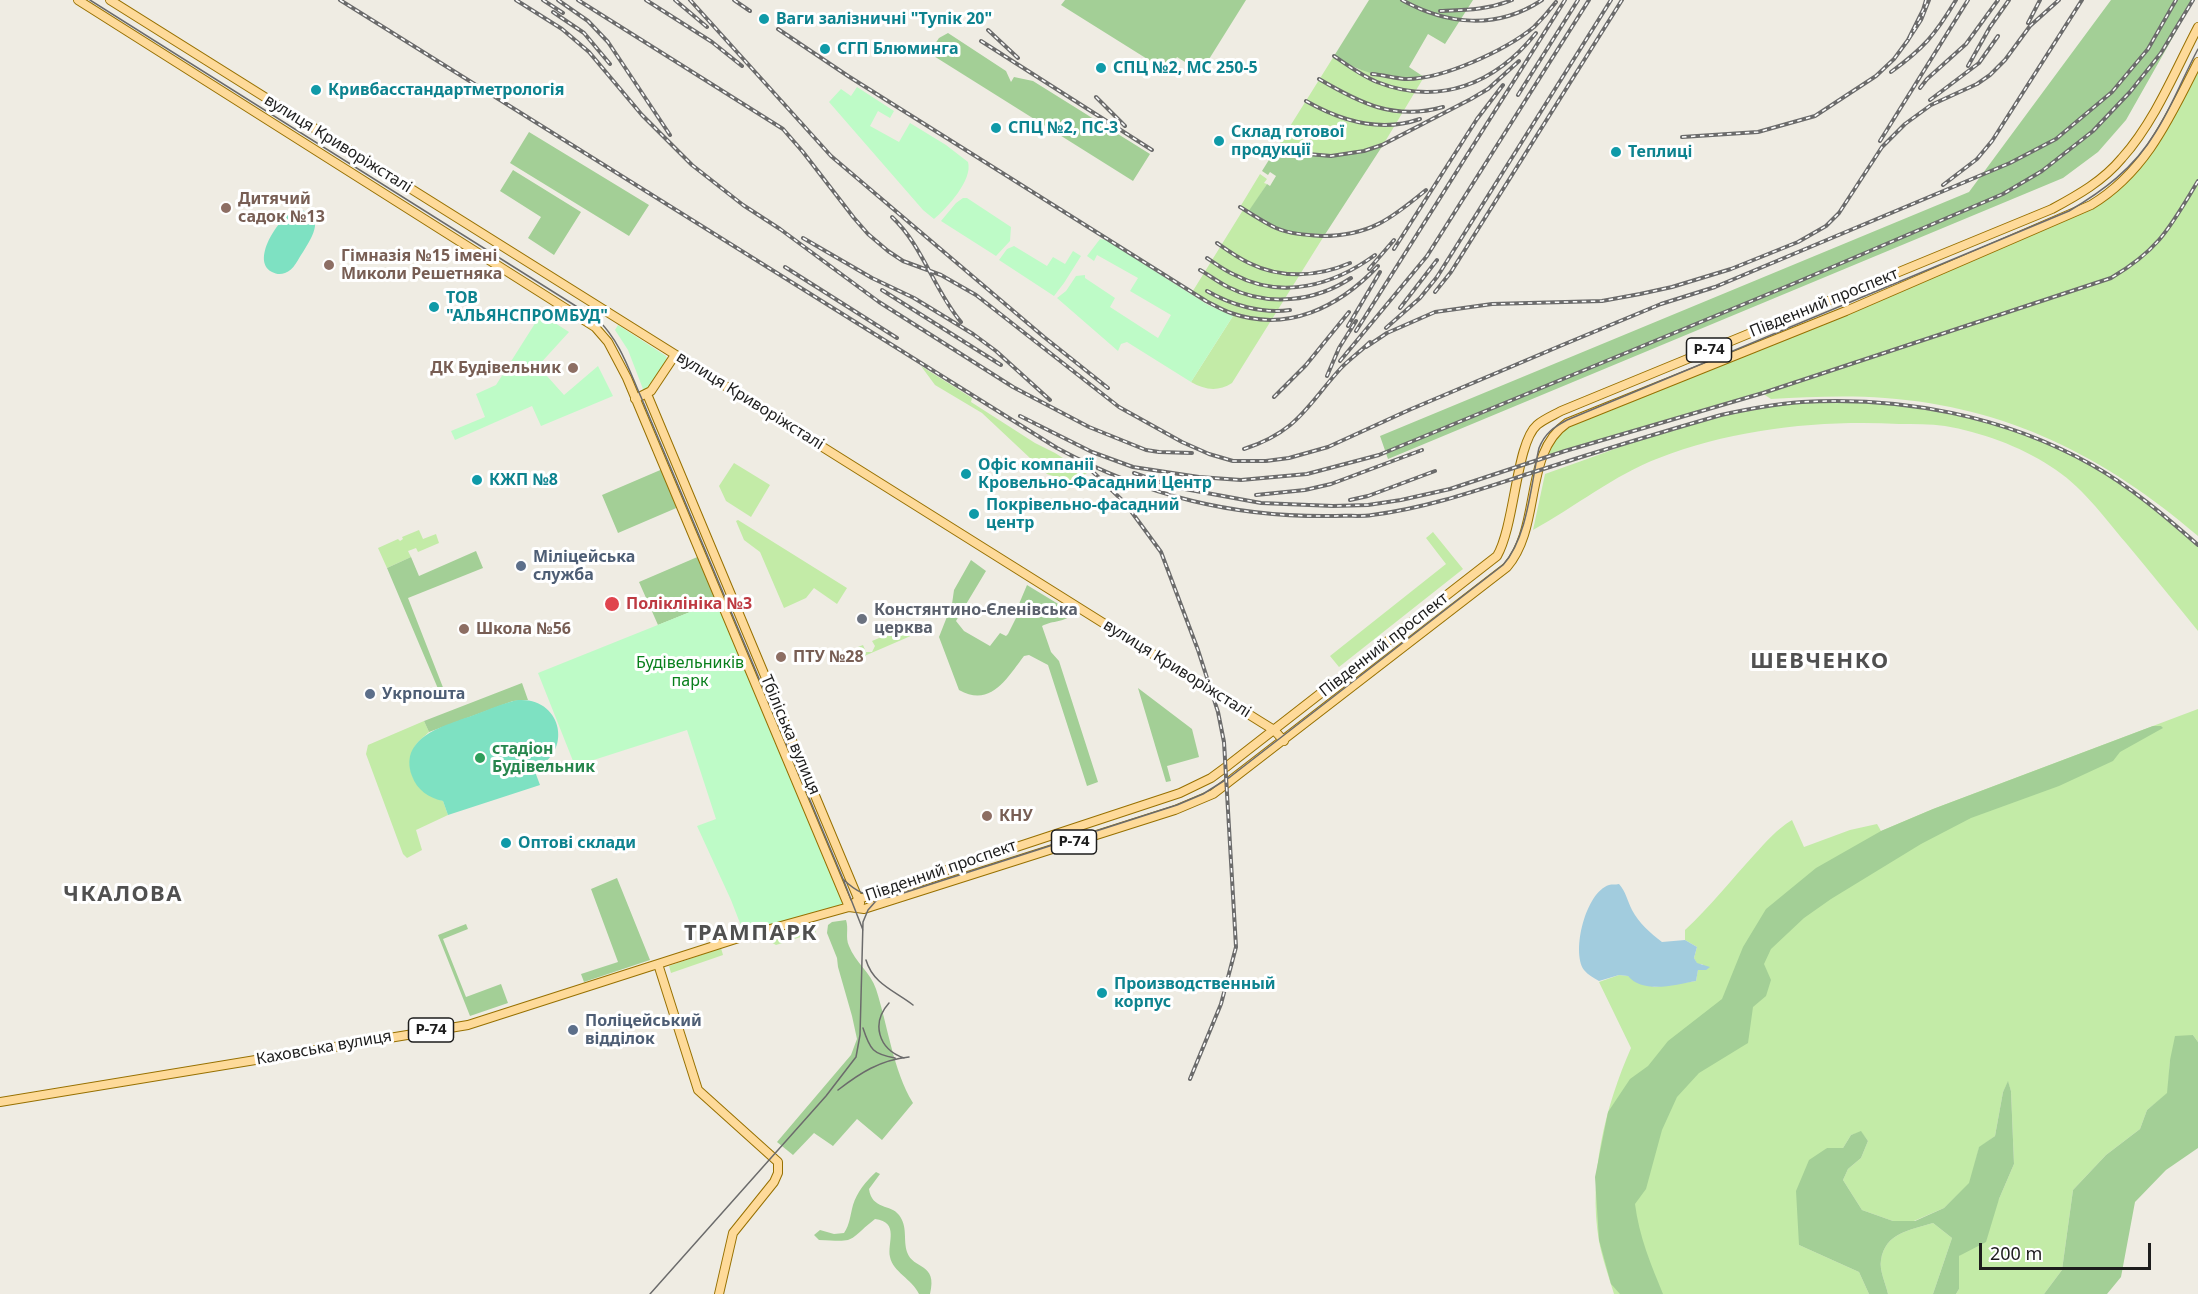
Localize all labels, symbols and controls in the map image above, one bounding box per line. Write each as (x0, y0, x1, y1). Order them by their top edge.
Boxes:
place label: Ваги залізничні "Тупік 20" (776, 9, 992, 29)
marker: Ваги залізничні "Тупік 20" (757, 12, 771, 26)
place label: СГП Блюминга (837, 39, 958, 59)
marker: СГП Блюминга (818, 42, 832, 56)
place label: СПЦ №2, МС 250-5 (1113, 58, 1258, 78)
marker: СПЦ №2, МС 250-5 (1094, 61, 1108, 75)
place label: Кривбасстандартметрологія (328, 80, 564, 100)
marker: Кривбасстандартметрологія (309, 83, 323, 97)
street label: вулиця Криворіжсталі (261, 91, 415, 197)
place label: СПЦ №2, ПС-3 (1008, 118, 1118, 138)
marker: СПЦ №2, ПС-3 (989, 121, 1003, 135)
place label: Склад готової продукції (1231, 122, 1344, 160)
marker: Склад готової продукції (1212, 134, 1226, 148)
place label: Теплиці (1628, 142, 1692, 162)
marker: Теплиці (1609, 145, 1623, 159)
place label: Дитячий садок №13 (238, 189, 325, 227)
marker: Дитячий садок №13 (219, 201, 233, 215)
place label: Гімназія №15 імені Миколи Решетняка (341, 246, 502, 284)
marker: Гімназія №15 імені Миколи Решетняка (322, 258, 336, 272)
street label: Південний проспект (1747, 264, 1901, 342)
place label: ТОВ "АЛЬЯНСПРОМБУД" (446, 288, 608, 326)
marker: ТОВ "АЛЬЯНСПРОМБУД" (427, 300, 441, 314)
road number: Р-74 (1686, 338, 1732, 362)
street label: вулиця Криворіжсталі (673, 348, 827, 454)
place label: ДК Будівельник (430, 358, 561, 378)
marker: ДК Будівельник (566, 361, 580, 375)
place label: Офіс компанії Кровельно-Фасадний Центр (978, 455, 1212, 493)
marker: Офіс компанії Кровельно-Фасадний Центр (959, 467, 973, 481)
place label: КЖП №8 (489, 470, 558, 490)
marker: КЖП №8 (470, 473, 484, 487)
place label: Покрівельно-фасадний центр (986, 495, 1180, 533)
marker: Покрівельно-фасадний центр (967, 507, 981, 521)
place label: Міліцейська служба (533, 547, 635, 585)
marker: Міліцейська служба (514, 559, 528, 573)
street label: Південний проспект (1316, 589, 1452, 701)
place label: Поліклініка №3 (626, 594, 752, 614)
marker: Поліклініка №3 (603, 595, 621, 613)
place label: Констянтино-Єленівська церква (874, 600, 1078, 638)
marker: Констянтино-Єленівська церква (855, 612, 869, 626)
street label: вулиця Криворіжсталі (1100, 616, 1254, 722)
place label: Школа №56 (476, 619, 571, 639)
marker: Школа №56 (457, 622, 471, 636)
place label: ПТУ №28 (793, 647, 864, 667)
district label: ШЕВЧЕНКО (1750, 649, 1890, 675)
marker: ПТУ №28 (774, 650, 788, 664)
park label: Будівельників парк (636, 653, 744, 691)
street label: Тбіліська вулиця (756, 672, 824, 798)
place label: Укрпошта (382, 684, 465, 704)
marker: Укрпошта (363, 687, 377, 701)
place label: стадіон Будівельник (492, 739, 595, 777)
marker: стадіон Будівельник (473, 751, 487, 765)
place label: КНУ (999, 806, 1033, 826)
marker: КНУ (980, 809, 994, 823)
road number: Р-74 (1052, 830, 1096, 854)
place label: Оптові склади (518, 833, 636, 853)
marker: Оптові склади (499, 836, 513, 850)
street label: Південний проспект (863, 836, 1019, 906)
district label: ЧКАЛОВА (63, 882, 183, 908)
district label: ТРАМПАРК (684, 921, 818, 947)
place label: Производственный корпус (1114, 974, 1276, 1012)
marker: Производственный корпус (1095, 986, 1109, 1000)
place label: Поліцейський відділок (585, 1011, 702, 1049)
road number: Р-74 (408, 1018, 454, 1042)
marker: Поліцейський відділок (566, 1023, 580, 1037)
street label: Каховська вулиця (255, 1027, 393, 1069)
scale bar (1982, 1231, 2154, 1269)
text: 200 m (1990, 1241, 2042, 1265)

